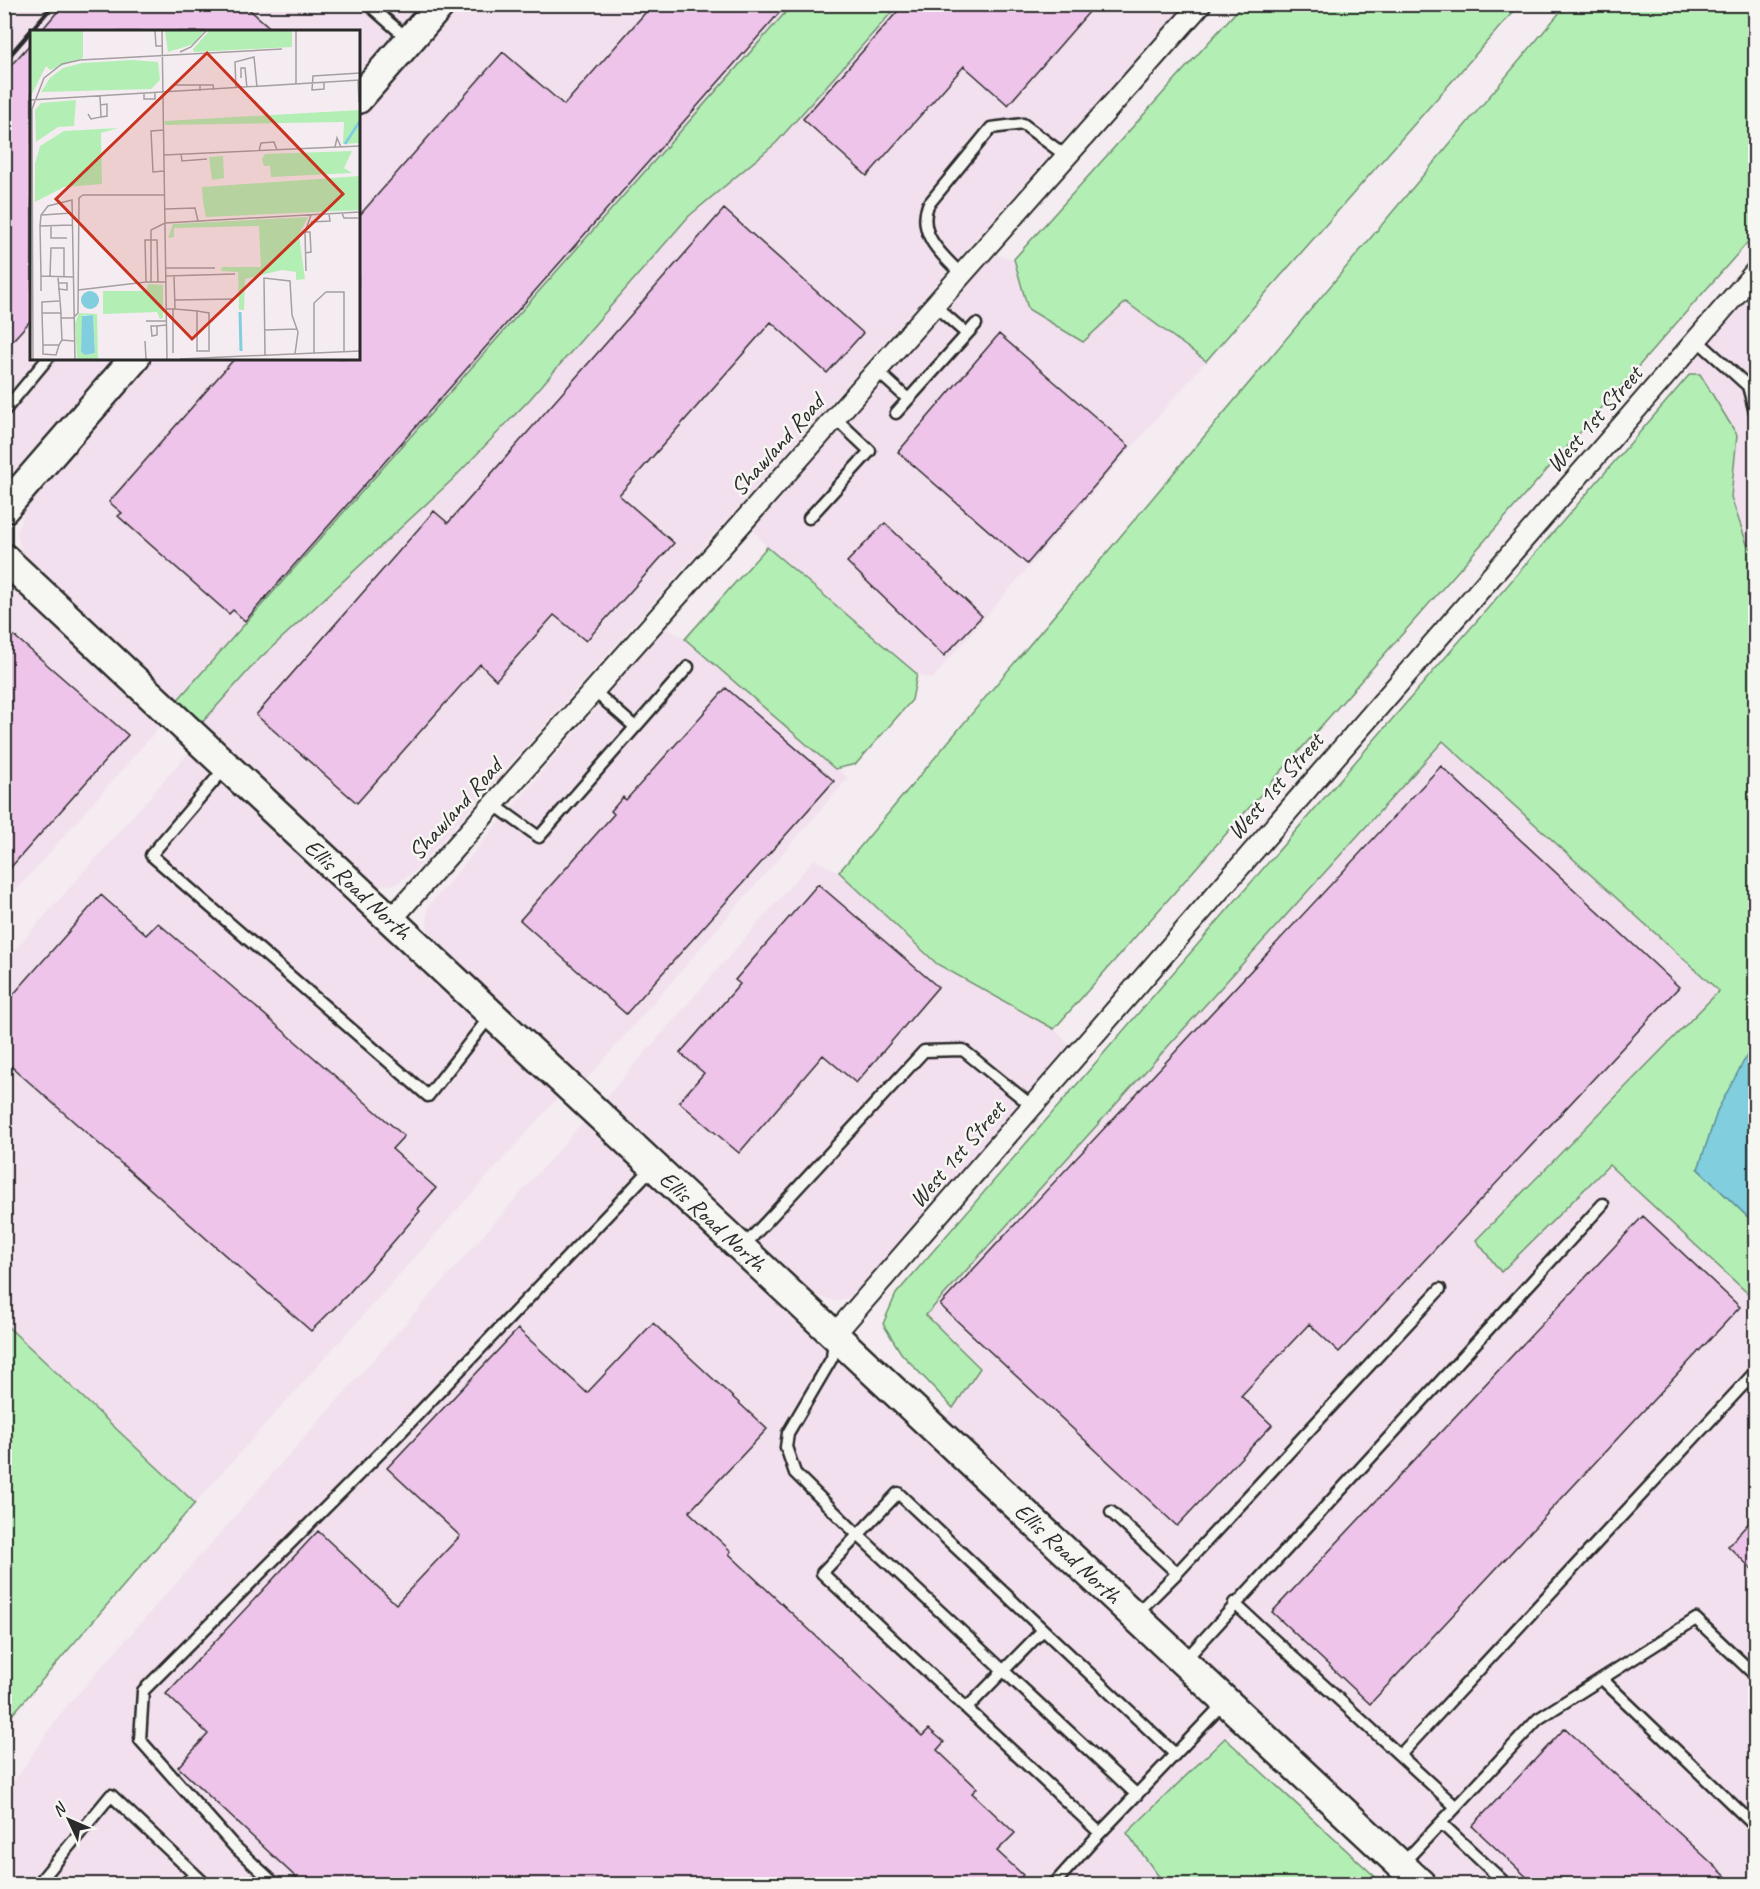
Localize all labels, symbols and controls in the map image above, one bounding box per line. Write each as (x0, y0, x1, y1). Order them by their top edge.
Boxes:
inset map (30, 30, 360, 360)
street label: West 1st Street (1539, 358, 1650, 479)
street label: Shawland Road (723, 385, 833, 502)
street label: West 1st Street (1220, 725, 1331, 846)
street label: Shawland Road (401, 749, 511, 866)
street label: Ellis Road North (298, 832, 419, 947)
street label: West 1st Street (902, 1093, 1013, 1214)
street label: Ellis Road North (653, 1164, 774, 1279)
street label: Ellis Road North (1008, 1496, 1129, 1611)
north arrow (39, 1790, 99, 1850)
text: N (48, 1798, 72, 1821)

